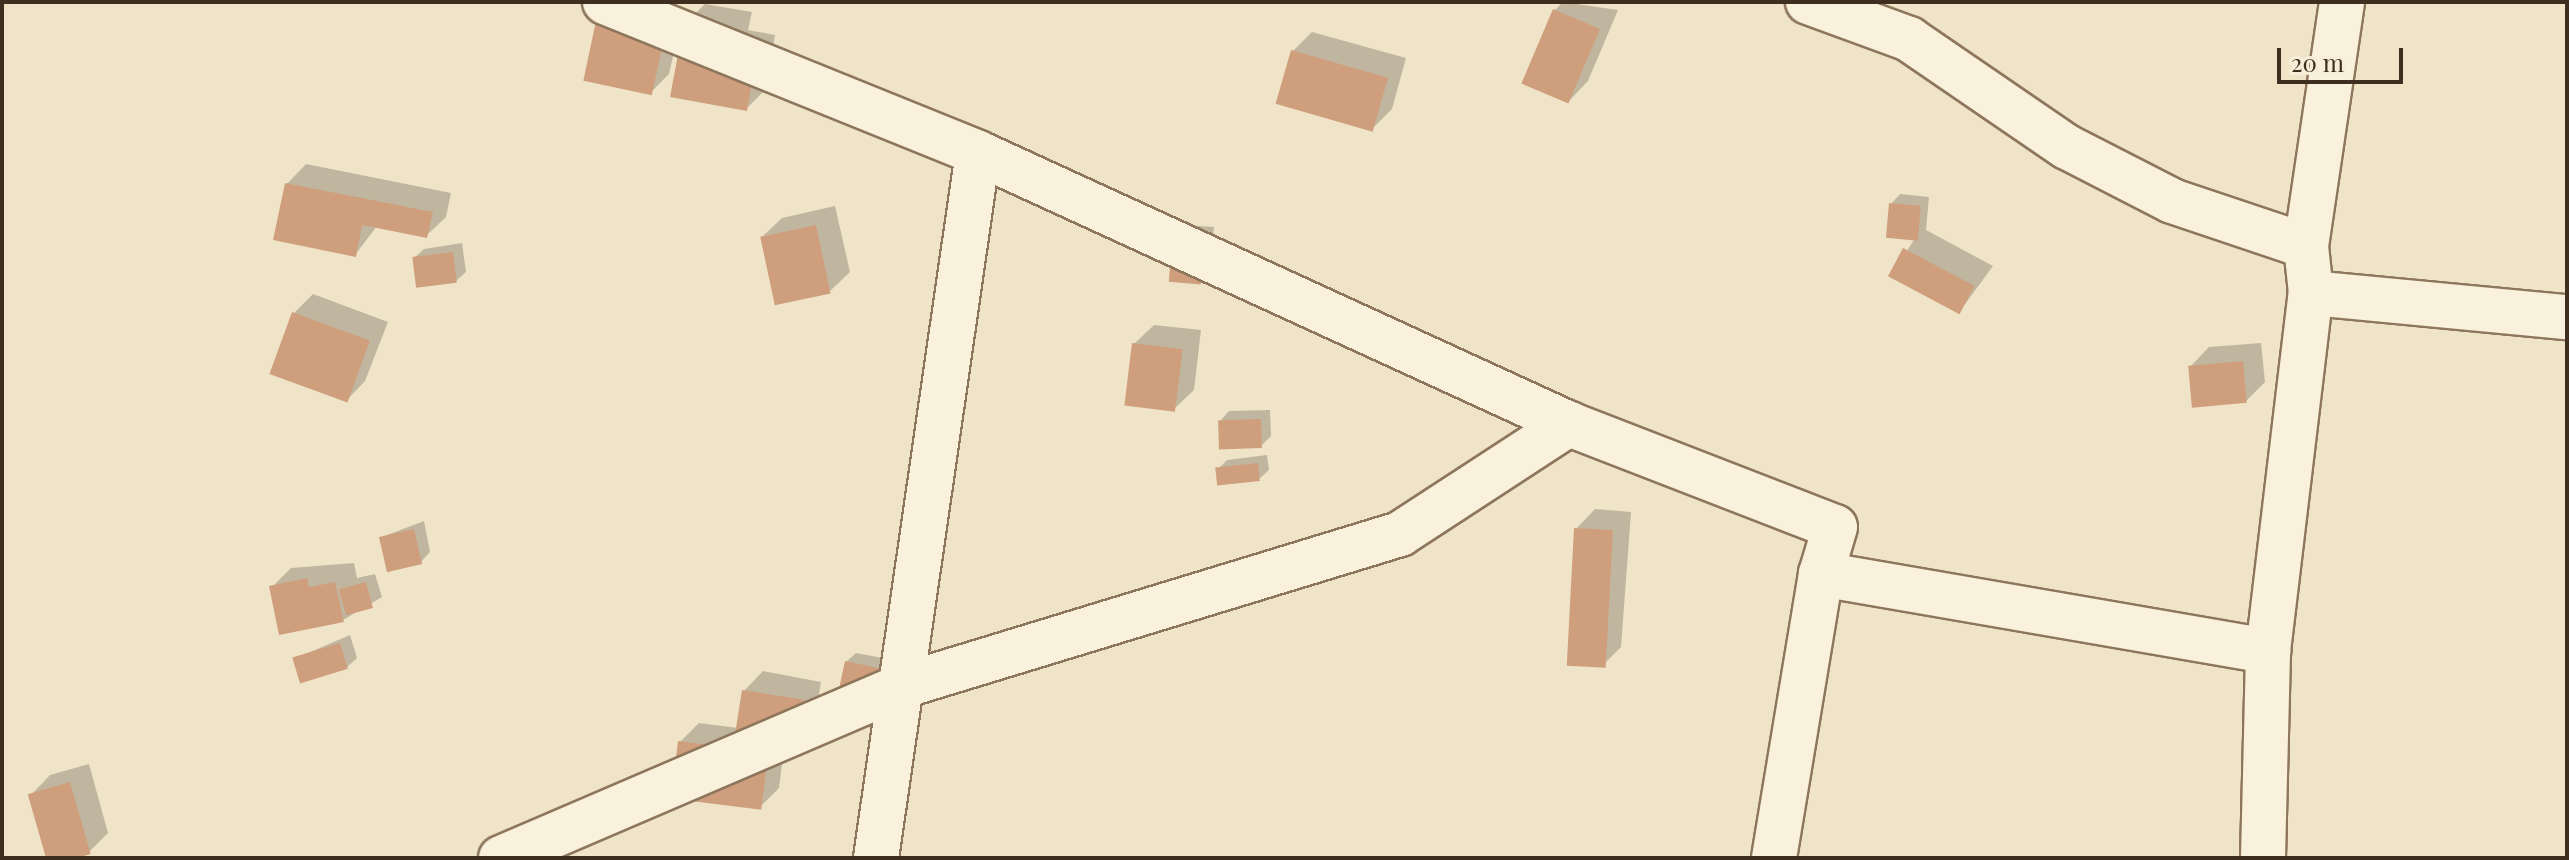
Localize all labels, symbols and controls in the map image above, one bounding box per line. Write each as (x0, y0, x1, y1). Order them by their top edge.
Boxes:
scale bar (2281, 32, 2407, 82)
text: 20 m (2291, 46, 2344, 78)

